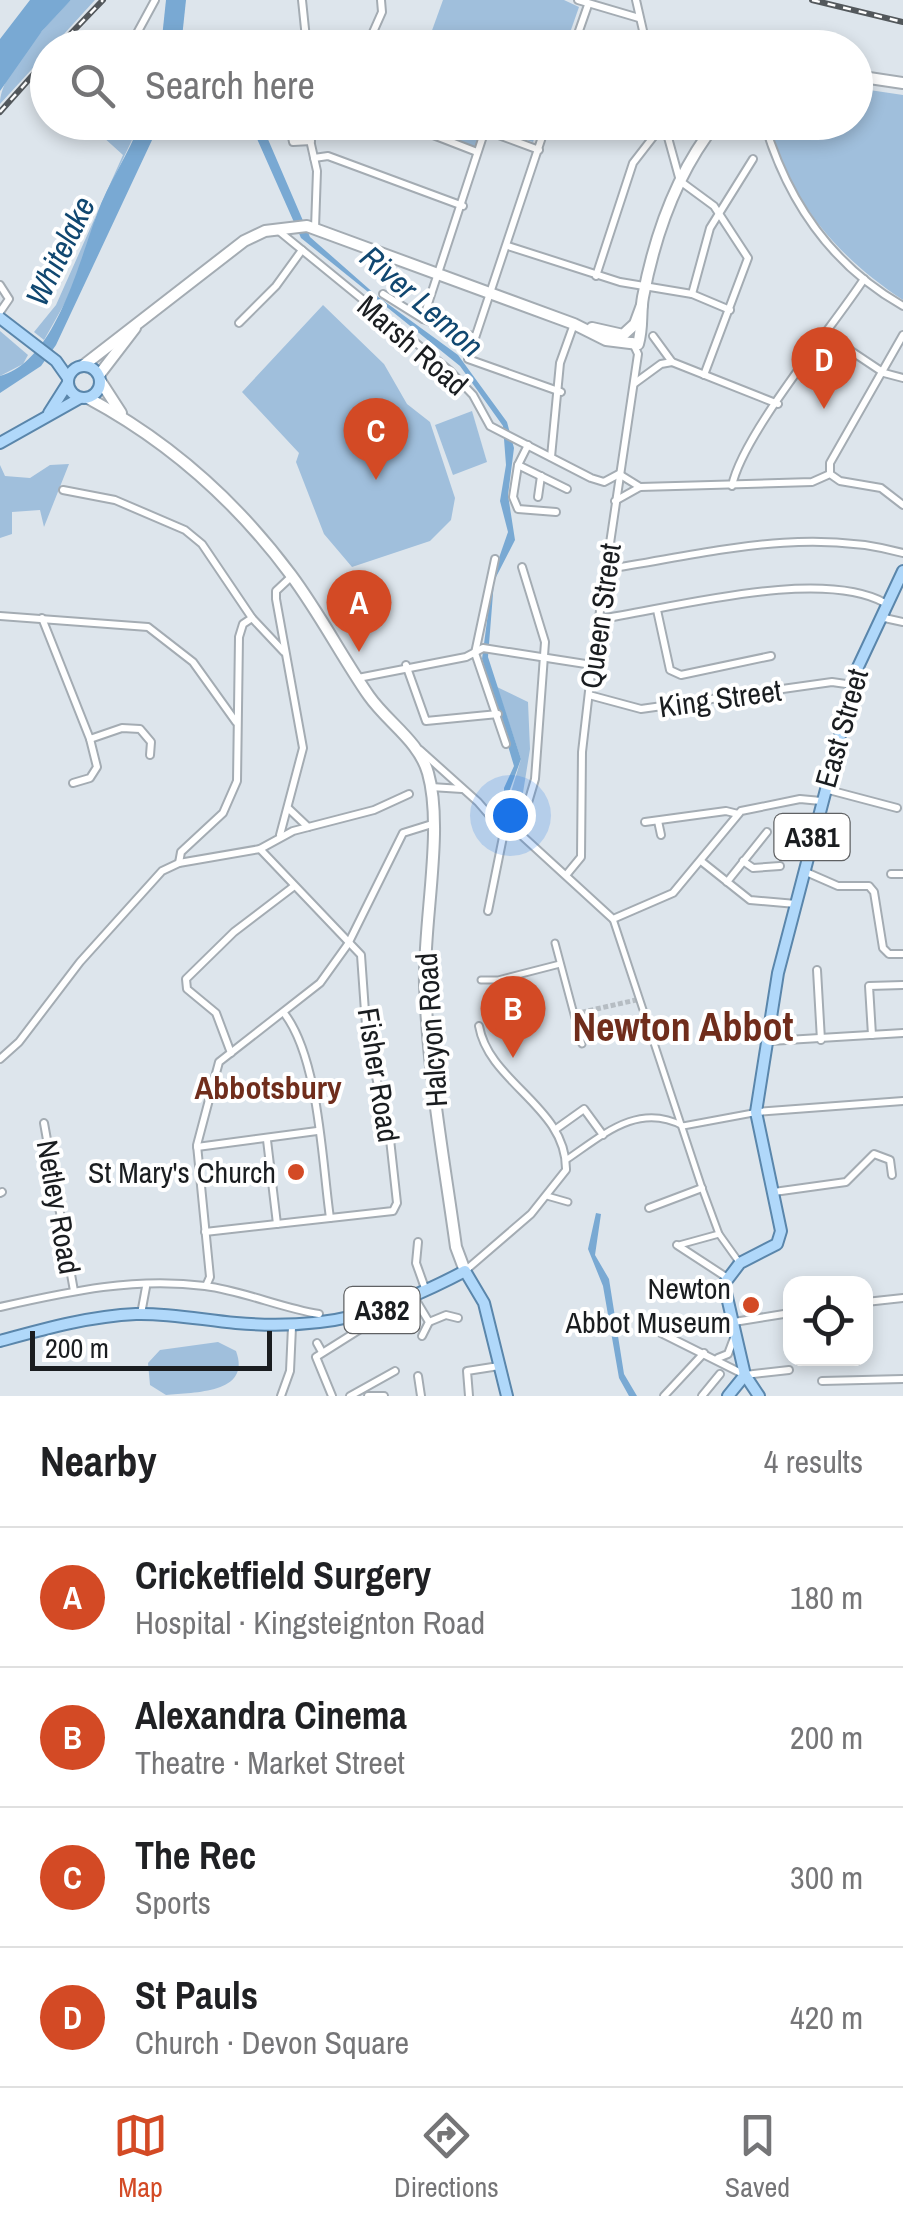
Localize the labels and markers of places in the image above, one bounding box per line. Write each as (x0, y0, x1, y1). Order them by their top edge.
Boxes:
pin: D (792, 326, 856, 409)
pin: C (344, 398, 408, 480)
pin: A (326, 570, 392, 652)
pin: B (480, 976, 546, 1058)
place label: St Mary's Church (88, 1152, 276, 1192)
marker: St Mary's Church (285, 1161, 307, 1183)
place label: Newton Abbot Museum (565, 1268, 731, 1342)
marker: Newton Abbot Museum (740, 1294, 762, 1316)

